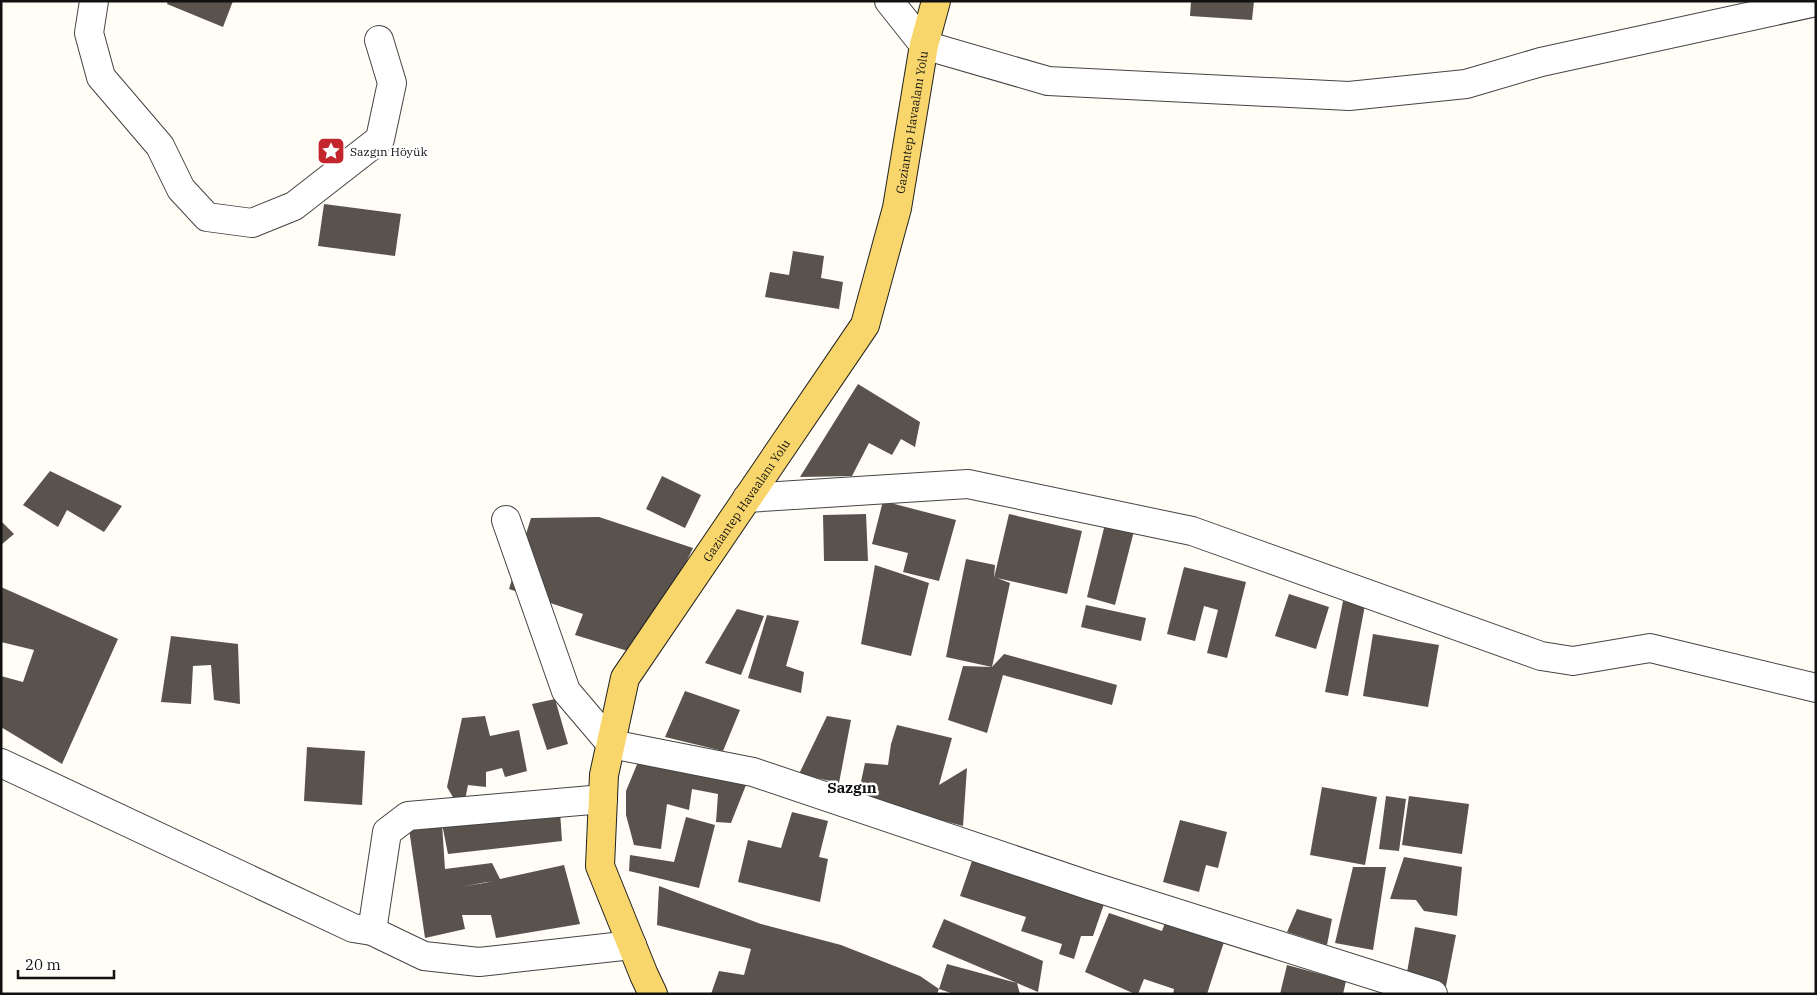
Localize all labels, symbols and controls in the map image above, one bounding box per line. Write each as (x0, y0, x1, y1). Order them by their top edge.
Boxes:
street label: Gaziantep Havaalanı Yolu (892, 49, 931, 195)
place icon: Sazgın Höyük (316, 136, 346, 166)
place label: Sazgın Höyük (350, 144, 427, 159)
street label: Gaziantep Havaalanı Yolu (699, 436, 793, 564)
district label: Sazgın (827, 778, 877, 797)
scale bar (18, 948, 114, 980)
text: 20 m (25, 955, 61, 974)

